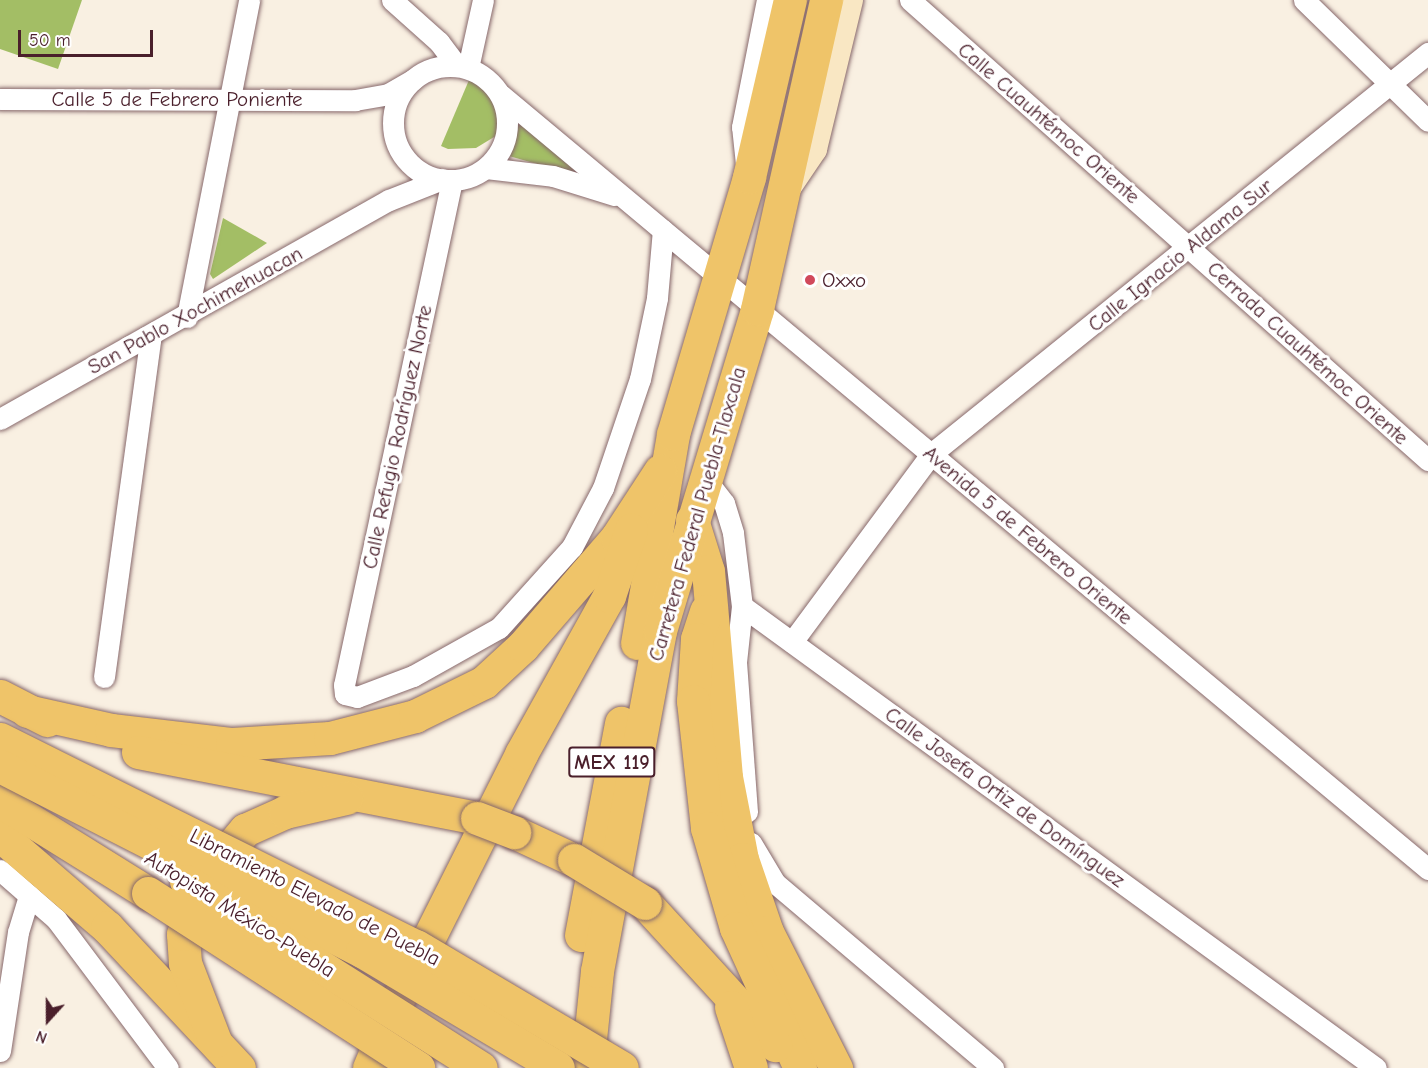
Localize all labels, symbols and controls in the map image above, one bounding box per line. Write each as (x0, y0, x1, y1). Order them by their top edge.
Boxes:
scale bar (21, 18, 156, 56)
text: 50 m (29, 30, 71, 51)
street label: Calle Cuauhtémoc Oriente (953, 37, 1145, 209)
street label: Calle 5 de Febrero Poniente (51, 86, 303, 112)
street label: Calle Ignacio Aldama Sur (1083, 173, 1277, 337)
street label: San Pablo Xochimehuacan (83, 240, 307, 380)
street label: Cerrada Cuauhtémoc Oriente (1202, 256, 1414, 450)
place label: Oxxo (822, 267, 866, 293)
marker: Oxxo (803, 273, 817, 287)
street label: Calle Refugio Rodríguez Norte (357, 303, 437, 571)
street label: Carretera Federal Puebla-Tlaxcala (643, 364, 751, 664)
street label: Avenida 5 de Febrero Oriente (918, 440, 1138, 630)
street label: Calle Josefa Ortiz de Domínguez (880, 701, 1130, 893)
road number: MEX 119 (567, 745, 657, 779)
street label: Libramiento Elevado de Puebla (186, 823, 444, 971)
street label: Autopista México-Puebla (140, 845, 340, 983)
north arrow (18, 990, 78, 1050)
text: N (33, 1027, 50, 1047)

